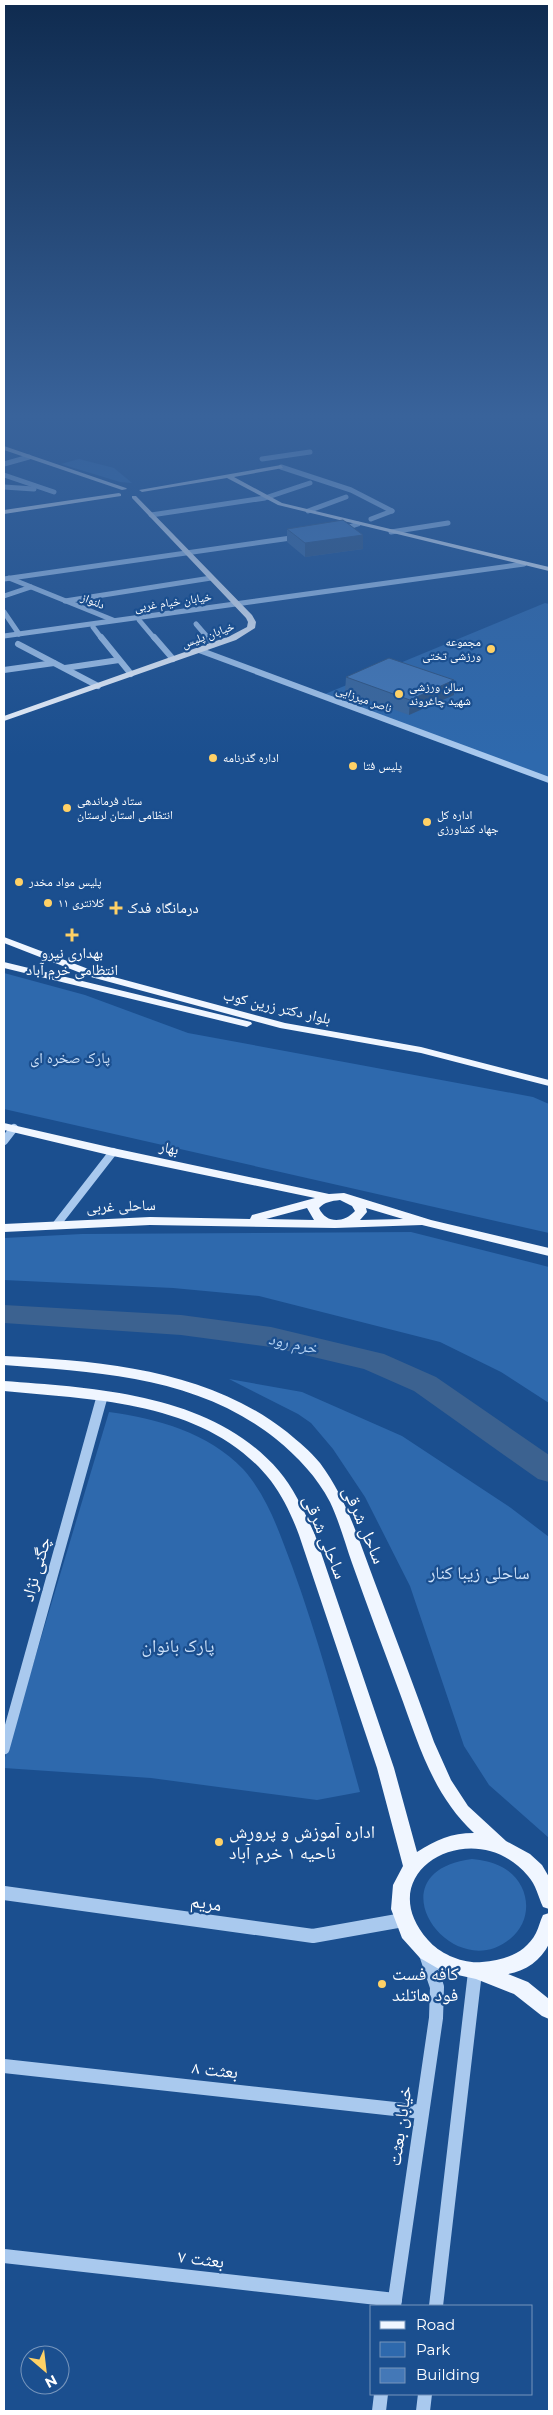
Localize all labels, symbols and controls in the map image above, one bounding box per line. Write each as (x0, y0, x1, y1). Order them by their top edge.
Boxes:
street label: دلنواز (78, 589, 107, 612)
street label: خیابان خیام غربی (133, 589, 213, 615)
street label: خیابان پلیس (179, 618, 237, 651)
place label: مجموعه ورزشی تختی (422, 634, 481, 663)
marker: مجموعه ورزشی تختی (485, 643, 497, 655)
place label: سالن ورزشی شهید چاغروند (409, 679, 471, 708)
street label: ناصر میرزایی (334, 682, 394, 716)
marker: سالن ورزشی شهید چاغروند (393, 688, 405, 700)
place label: اداره گذرنامه (223, 750, 279, 765)
marker: اداره گذرنامه (207, 752, 219, 764)
place label: پلیس فتا (363, 758, 403, 773)
marker: پلیس فتا (347, 760, 359, 772)
place label: ستاد فرماندهی انتظامی استان لرستان (77, 793, 173, 822)
marker: ستاد فرماندهی انتظامی استان لرستان (61, 802, 73, 814)
place label: اداره کل جهاد کشاورزی (437, 807, 499, 836)
marker: اداره کل جهاد کشاورزی (421, 816, 433, 828)
place label: پلیس مواد مخدر (28, 874, 102, 889)
marker: پلیس مواد مخدر (13, 876, 25, 888)
place label: کلانتری ۱۱ (58, 895, 104, 910)
marker: کلانتری ۱۱ (42, 897, 54, 909)
place label: درمانگاه فدک (127, 898, 199, 917)
marker: درمانگاه فدک (109, 901, 123, 915)
marker: بهداری نیرو انتظامی خرم آباد (65, 928, 79, 942)
place label: بهداری نیرو انتظامی خرم آباد (26, 943, 118, 980)
street label: بلوار دکتر زرین کوب (221, 985, 333, 1029)
park label: پارک صخره ای (30, 1048, 110, 1068)
street label: بهار (157, 1136, 181, 1159)
street label: ساحلی غربی (86, 1195, 156, 1217)
water label: خرم رود (267, 1329, 320, 1359)
street label: ساحل شرقی (338, 1483, 390, 1567)
street label: ساحلی شرقی (298, 1492, 352, 1582)
street label: چگنی نژاد (16, 1534, 56, 1604)
park label: ساحلی زیبا کنار (427, 1562, 530, 1584)
park label: پارک بانوان (141, 1635, 215, 1657)
place label: اداره آموزش و پرورش ناحیه ۱ خرم آباد (229, 1821, 375, 1865)
marker: اداره آموزش و پرورش ناحیه ۱ خرم آباد (213, 1836, 225, 1848)
street label: مریم (189, 1890, 223, 1917)
place label: کافه فست فود هاتلند (392, 1963, 459, 2006)
marker: کافه فست فود هاتلند (376, 1978, 388, 1990)
street label: بعثت ۸ (191, 2057, 239, 2083)
street label: خیابان بعثت (383, 2084, 417, 2168)
street label: بعثت ۷ (177, 2245, 225, 2273)
legend (370, 2305, 533, 2395)
text: Road (416, 2315, 455, 2334)
text: Park (416, 2340, 450, 2359)
north arrow (20, 2345, 70, 2395)
text: Building (416, 2365, 480, 2384)
text: N (42, 2371, 60, 2392)

